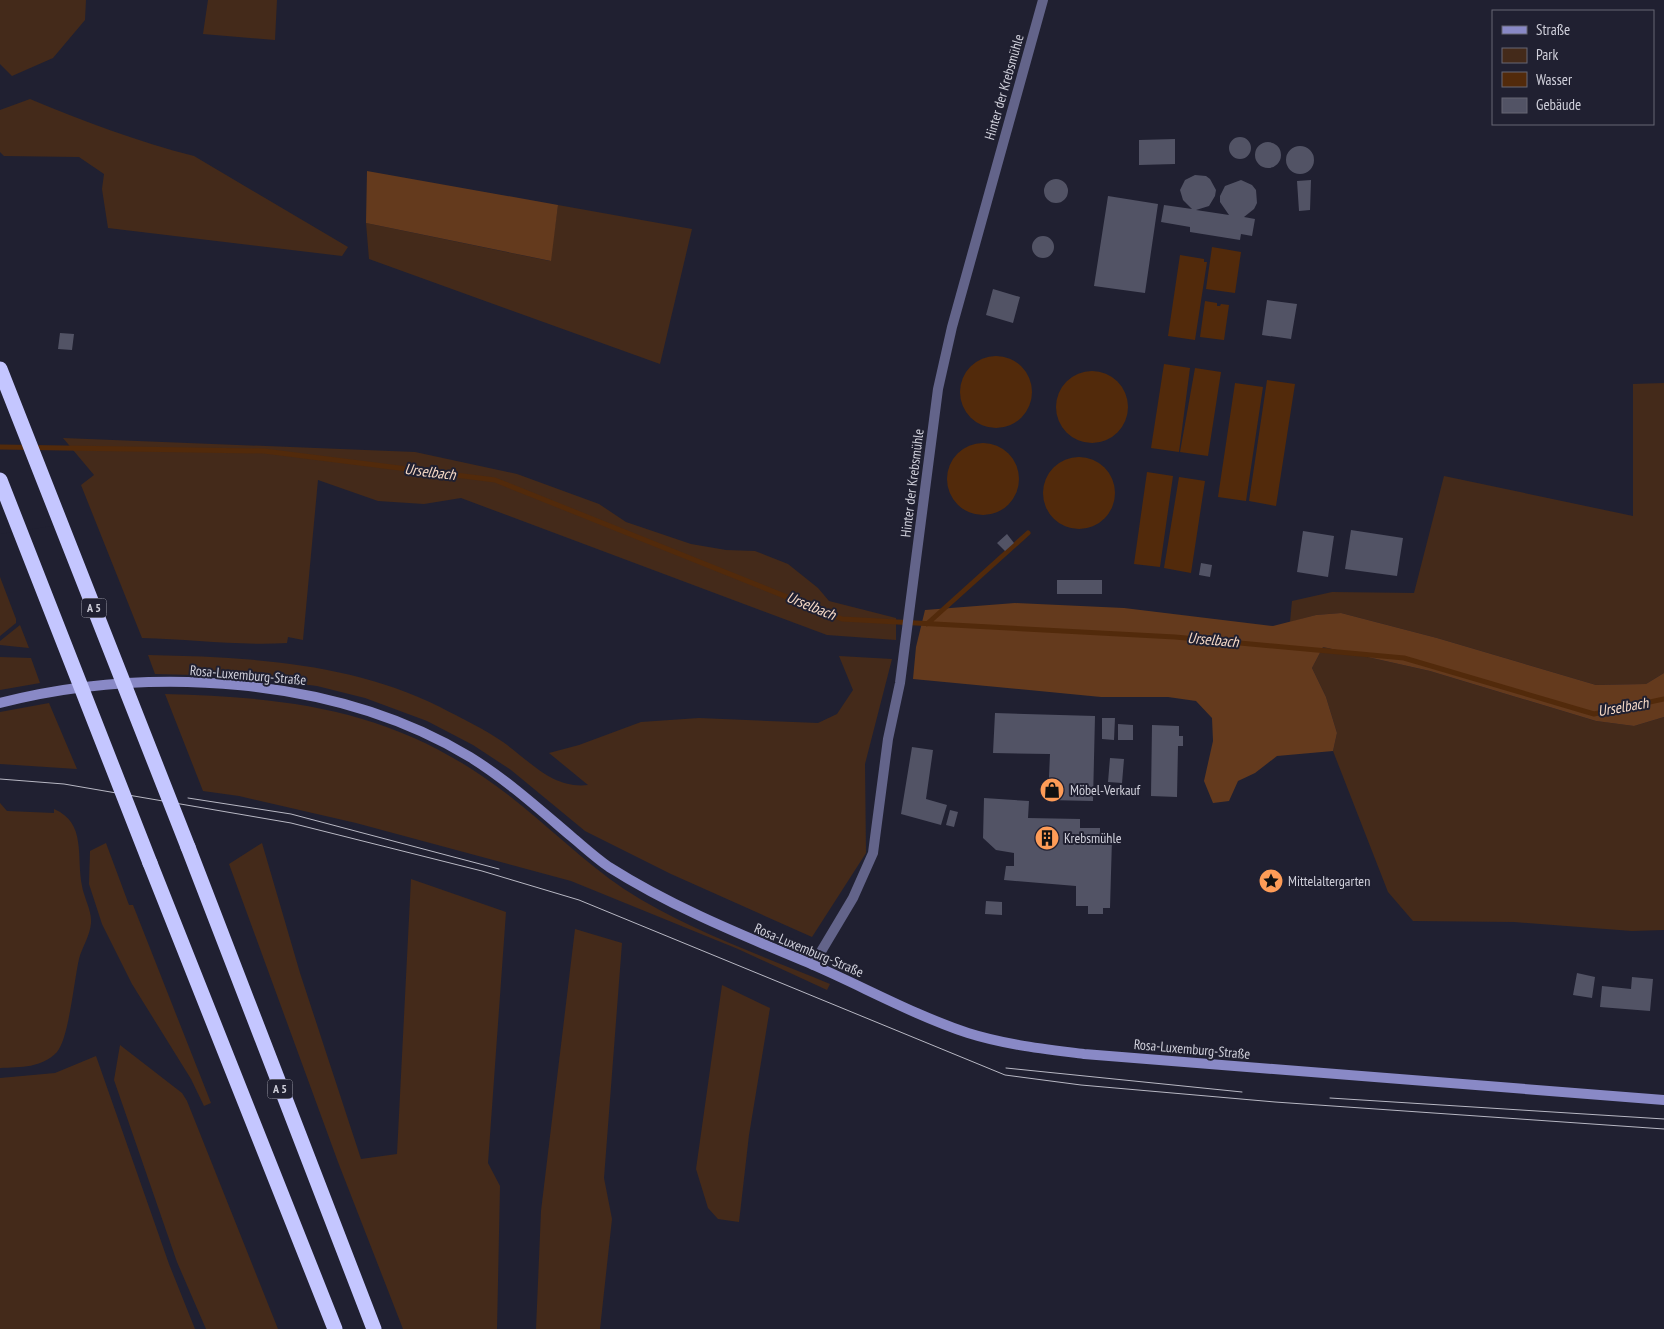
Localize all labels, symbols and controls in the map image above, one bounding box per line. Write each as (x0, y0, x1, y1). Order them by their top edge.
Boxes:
legend (1492, 10, 1654, 125)
text: Straße (1536, 20, 1570, 39)
street label: Hinter der Krebsmühle (980, 32, 1028, 142)
text: Park (1536, 45, 1558, 64)
text: Wasser (1536, 70, 1573, 89)
text: Gebäude (1536, 95, 1581, 114)
street label: Hinter der Krebsmühle (896, 428, 928, 538)
water label: Urselbach (404, 459, 458, 484)
water label: Urselbach (784, 587, 840, 624)
road number: A 5 (82, 598, 106, 618)
water label: Urselbach (1187, 628, 1241, 651)
street label: Rosa-Luxemburg-Straße (189, 661, 307, 689)
water label: Urselbach (1596, 692, 1651, 720)
shop icon: Möbel-Verkauf (1039, 777, 1065, 803)
place label: Möbel-Verkauf (1070, 781, 1141, 799)
building icon: Krebsmühle (1034, 825, 1060, 851)
place label: Krebsmühle (1064, 829, 1122, 847)
place icon: Mittelaltergarten (1258, 868, 1284, 894)
place label: Mittelaltergarten (1288, 872, 1370, 890)
street label: Rosa-Luxemburg-Straße (752, 919, 866, 981)
street label: Rosa-Luxemburg-Straße (1133, 1035, 1251, 1063)
road number: A 5 (268, 1080, 292, 1098)

